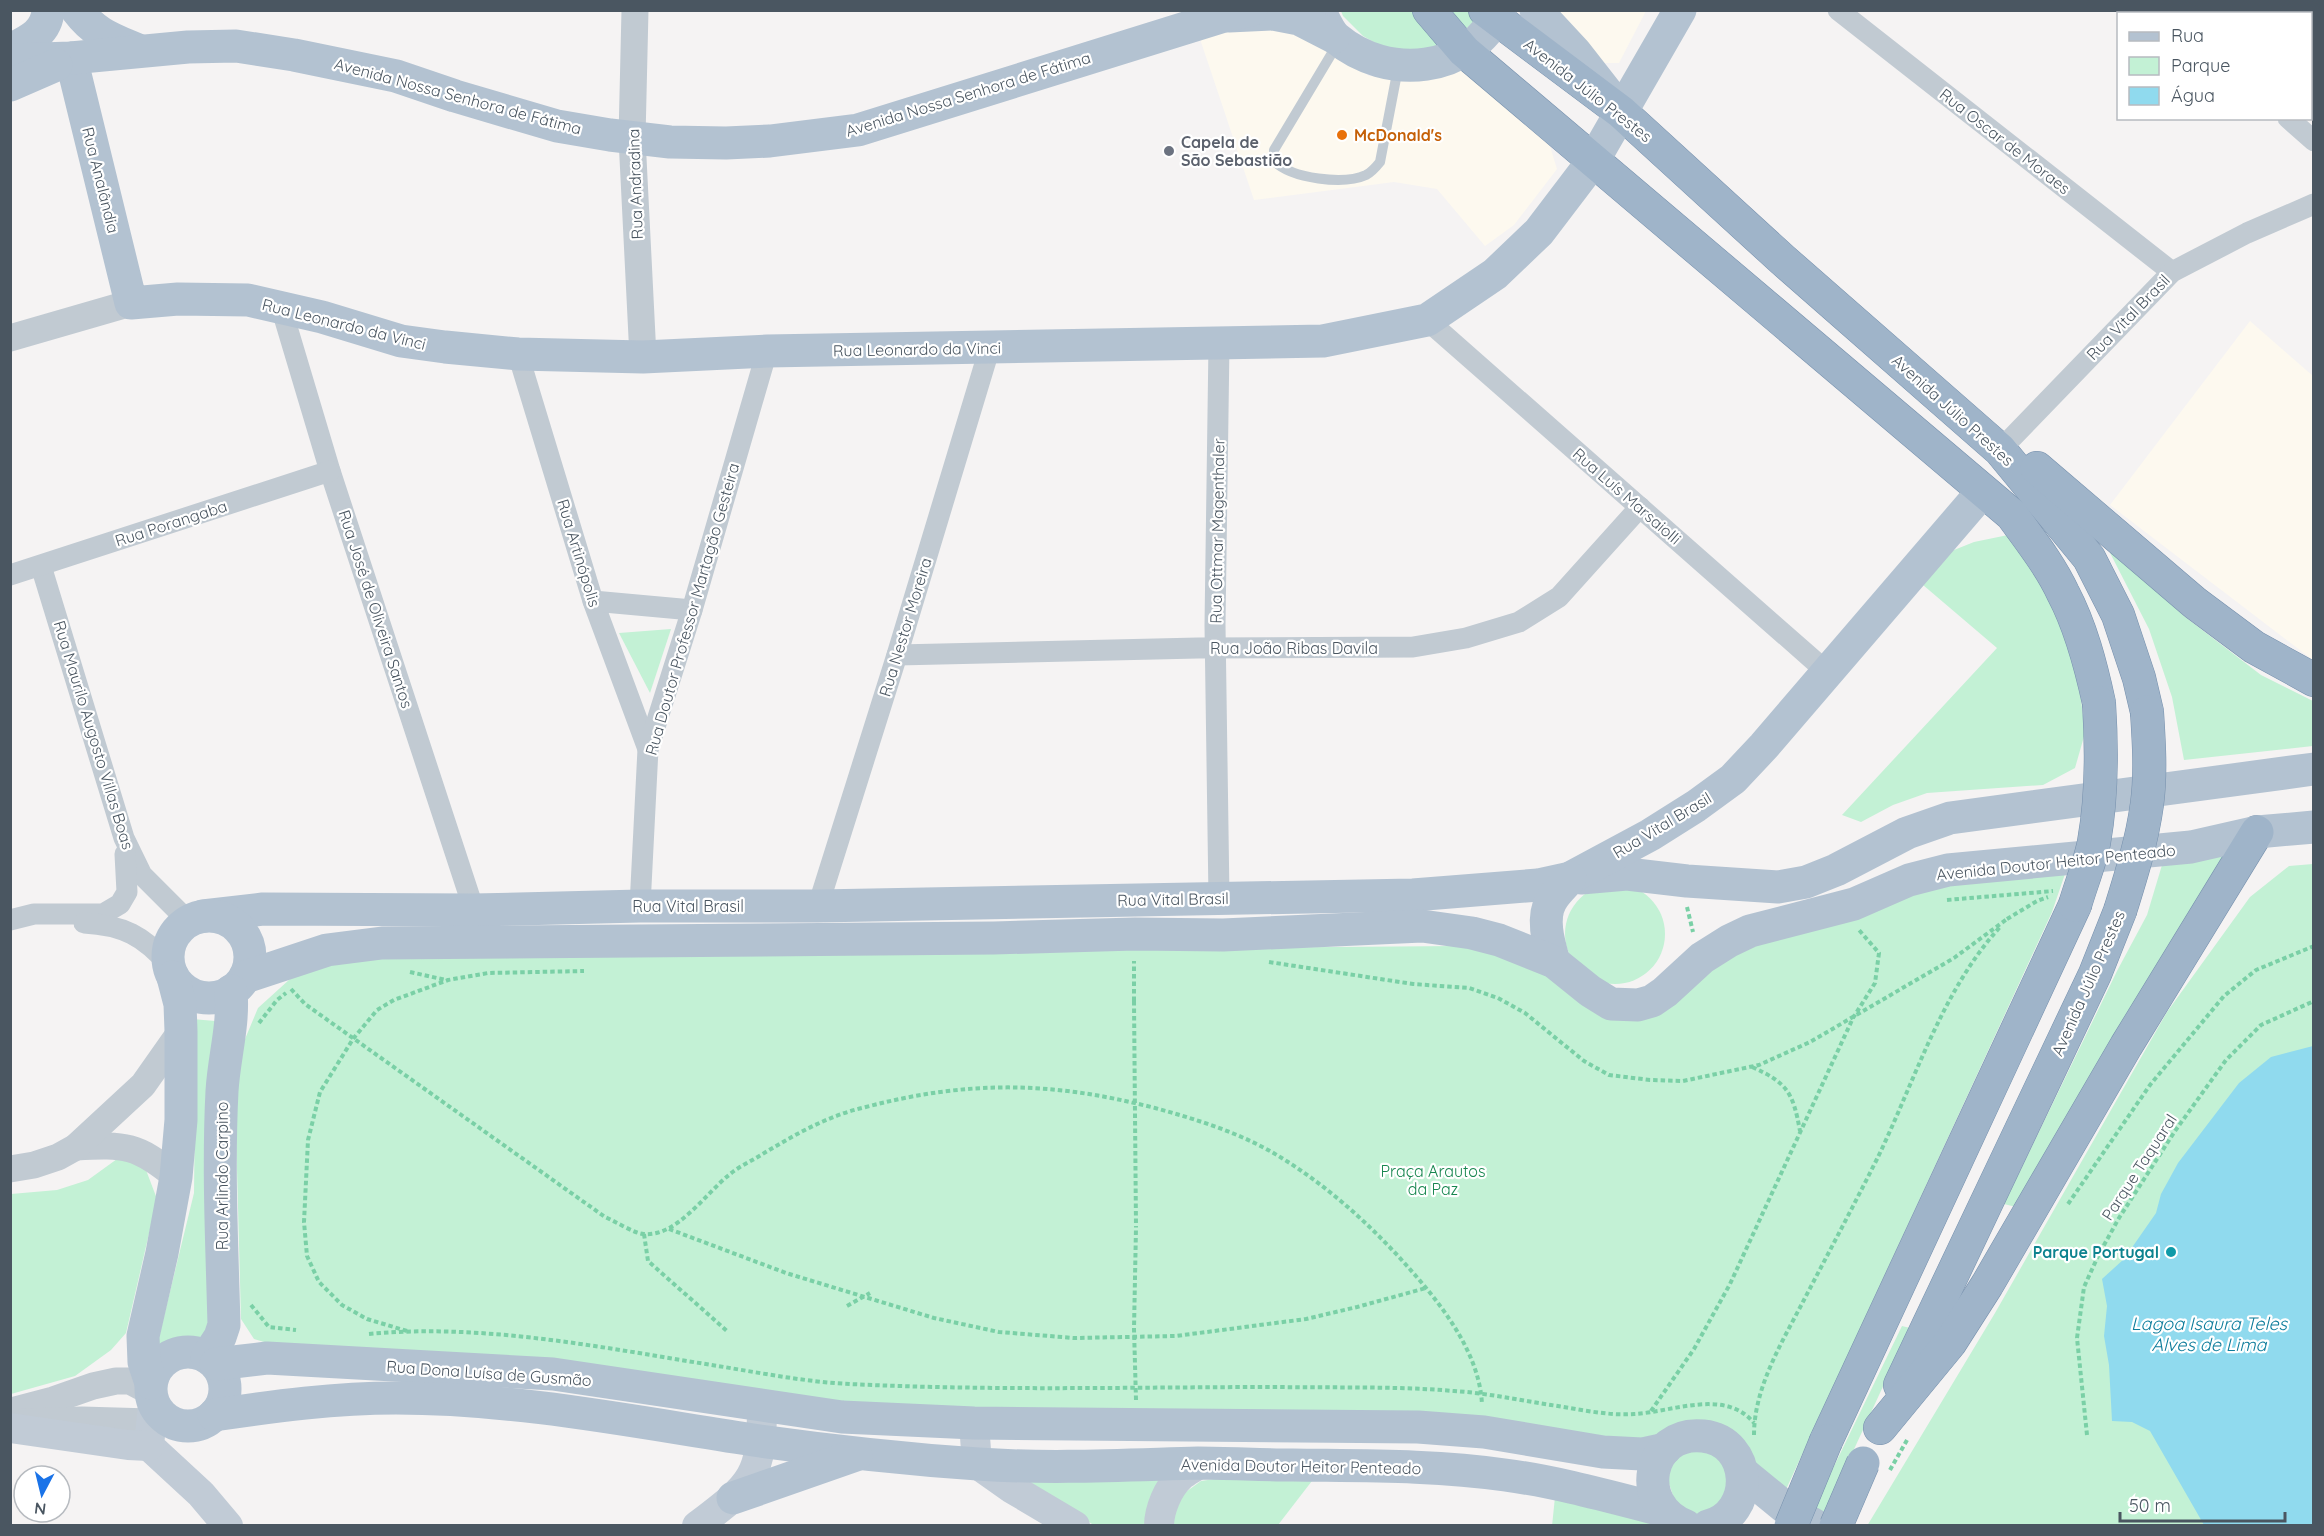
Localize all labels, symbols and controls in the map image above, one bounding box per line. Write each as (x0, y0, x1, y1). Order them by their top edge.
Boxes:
legend (2117, 12, 2312, 120)
text: Rua (2171, 24, 2204, 47)
street label: Avenida Júlio Prestes (1520, 34, 1656, 146)
street label: Avenida Nossa Senhora de Fátima (843, 47, 1093, 141)
street label: Avenida Nossa Senhora de Fátima (332, 53, 584, 139)
text: Parque (2171, 54, 2230, 77)
street label: Rua Oscar de Moraes (1936, 84, 2074, 198)
text: Água (2171, 84, 2215, 107)
street label: Rua Analândia (78, 125, 124, 235)
place label: McDonald's (1354, 125, 1442, 145)
street label: Rua Andradina (623, 128, 647, 240)
marker: McDonald's (1335, 128, 1349, 142)
place label: Capela de São Sebastião (1181, 132, 1292, 170)
marker: Capela de São Sebastião (1162, 144, 1176, 158)
street label: Rua Vital Brasil (2082, 270, 2174, 364)
street label: Rua Leonardo da Vinci (260, 294, 428, 354)
street label: Rua Leonardo da Vinci (833, 338, 1001, 360)
street label: Avenida Júlio Prestes (1888, 350, 2018, 470)
street label: Rua Ottmar Magenthaler (1205, 438, 1229, 624)
street label: Rua Luís Marsaiolli (1569, 444, 1685, 548)
street label: Rua Doutor Professor Martagão Gesteira (641, 461, 743, 757)
street label: Rua Porangaba (112, 495, 230, 551)
street label: Rua Artinópolis (553, 497, 605, 609)
street label: Rua José de Oliveira Santos (334, 507, 418, 711)
street label: Rua Nestor Moreira (874, 555, 936, 699)
street label: Rua Maurilo Augosto Villas Boas (50, 618, 138, 852)
street label: Rua João Ribas Davila (1210, 638, 1378, 658)
street label: Rua Vital Brasil (1609, 788, 1715, 862)
street label: Avenida Doutor Heitor Penteado (1935, 839, 2177, 885)
street label: Rua Vital Brasil (1117, 888, 1229, 910)
street label: Rua Vital Brasil (632, 896, 744, 916)
street label: Avenida Júlio Prestes (2047, 907, 2129, 1059)
street label: Rua Arlindo Carpino (212, 1102, 232, 1250)
street label: Parque Taquaral (2097, 1110, 2181, 1224)
park label: Praça Arautos da Paz (1380, 1161, 1486, 1199)
place label: Parque Portugal (2033, 1242, 2159, 1262)
marker: Parque Portugal (2164, 1245, 2178, 1259)
water label: Lagoa Isaura Teles Alves de Lima (2131, 1312, 2289, 1356)
street label: Rua Dona Luísa de Gusmão (386, 1356, 592, 1390)
street label: Avenida Doutor Heitor Penteado (1181, 1454, 1421, 1478)
north arrow (12, 1464, 72, 1524)
scale bar (2120, 1485, 2285, 1523)
text: 50 m (2129, 1494, 2171, 1517)
text: N (33, 1498, 47, 1520)

